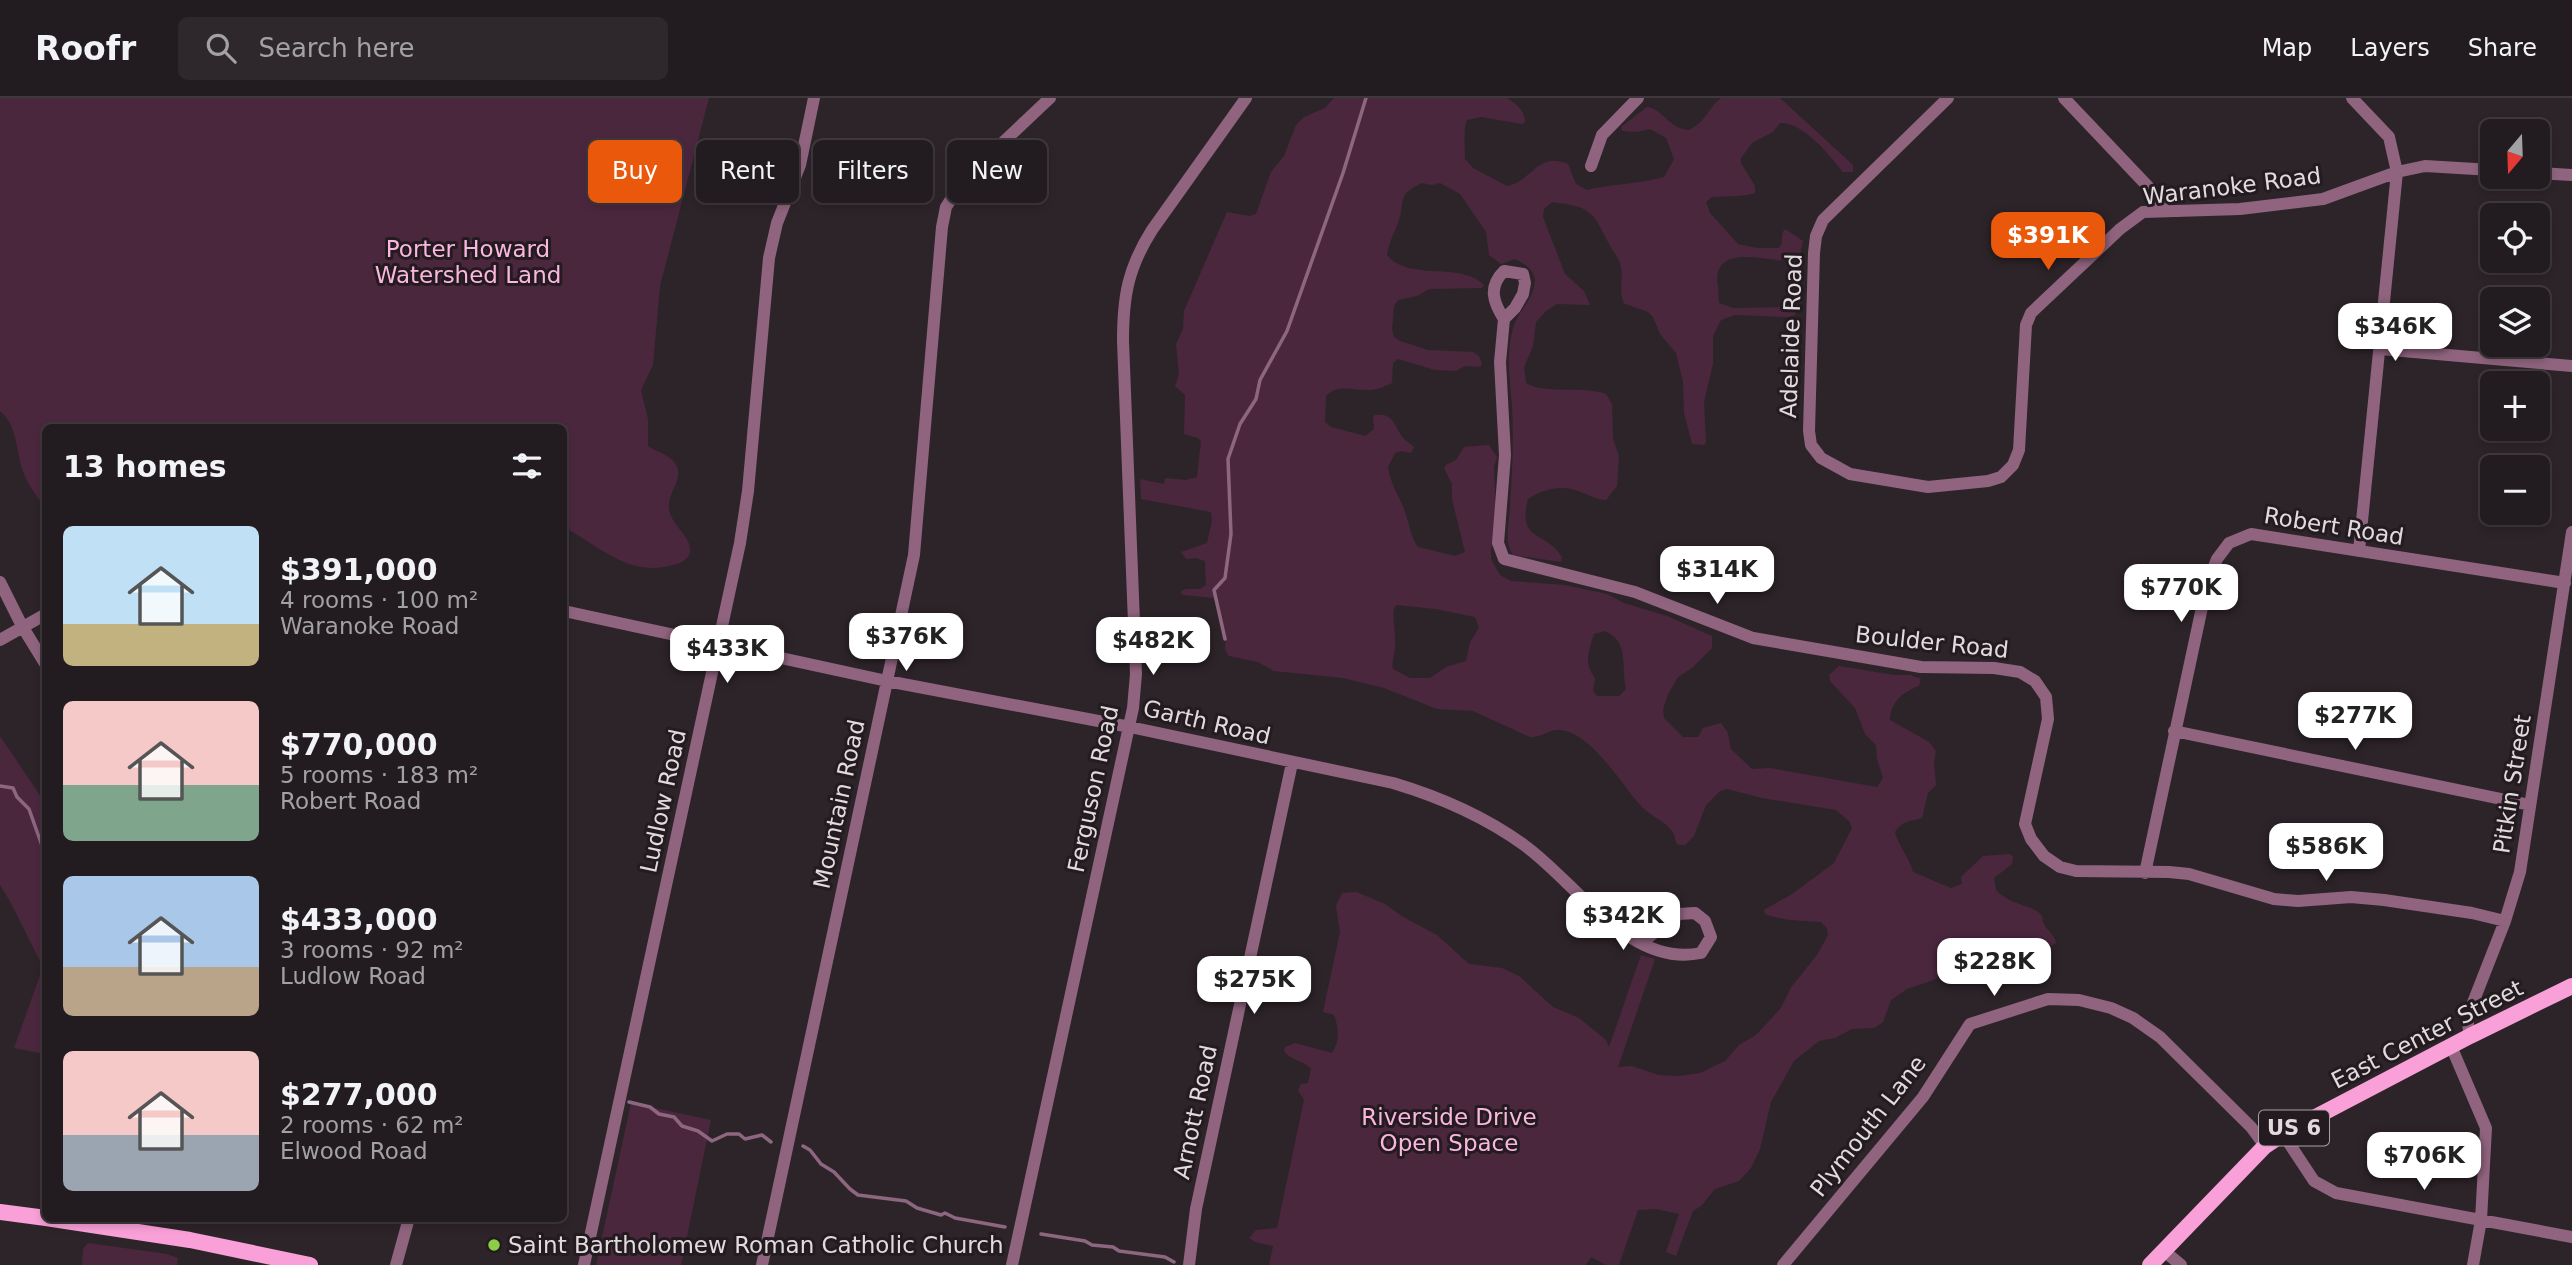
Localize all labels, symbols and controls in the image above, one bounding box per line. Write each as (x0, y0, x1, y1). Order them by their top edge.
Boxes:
search box (178, 17, 668, 80)
text: Roofr (35, 29, 136, 68)
icon: search (202, 29, 240, 67)
text: Search here (258, 33, 415, 63)
text: Map (2262, 34, 2312, 62)
text: Layers (2350, 34, 2430, 62)
text: Share (2468, 34, 2537, 62)
north arrow (2480, 119, 2550, 189)
map controls (2480, 119, 2550, 525)
chip: Buy (588, 140, 682, 203)
chip: Rent (696, 140, 799, 203)
chip: Filters (813, 140, 933, 203)
chip: New (947, 140, 1047, 203)
street label: Waranoke Road (2141, 162, 2323, 210)
button: locate (2480, 203, 2550, 273)
pin: $391K (1999, 212, 2097, 272)
text: $391K (2007, 222, 2089, 248)
park label: Porter Howard Watershed Land (375, 236, 561, 288)
street label: Adelaide Road (1775, 253, 1807, 419)
button: layers (2480, 287, 2550, 357)
pin: $346K (2346, 303, 2444, 363)
text: $346K (2354, 313, 2436, 339)
button: + (2480, 371, 2550, 441)
icon: filters (508, 447, 546, 485)
text: 13 homes (63, 449, 227, 484)
button: − (2480, 455, 2550, 525)
street label: Robert Road (2262, 502, 2406, 550)
pin: $314K (1668, 546, 1766, 606)
text: $391,000 (280, 552, 438, 587)
icon: home (119, 554, 203, 638)
text: $314K (1676, 556, 1758, 582)
pin: $770K (2132, 564, 2230, 624)
text: $770K (2140, 574, 2222, 600)
text: 4 rooms · 100 m² (280, 587, 478, 613)
text: Waranoke Road (280, 613, 459, 639)
pin: $376K (857, 614, 955, 673)
pin: $482K (1104, 618, 1202, 677)
street label: Boulder Road (1854, 621, 2010, 663)
text: $376K (865, 623, 947, 649)
pin: $433K (678, 626, 776, 685)
text: $482K (1112, 627, 1194, 653)
text: $433K (686, 635, 768, 661)
pin: $277K (2306, 692, 2404, 752)
street label: Garth Road (1141, 695, 1273, 749)
text: $277K (2314, 702, 2396, 728)
street label: Ferguson Road (1063, 703, 1123, 875)
street label: Pitkin Street (2488, 713, 2536, 855)
street label: Mountain Road (808, 717, 870, 891)
text: $770,000 (280, 727, 438, 762)
street label: Ludlow Road (635, 727, 691, 875)
icon: home (119, 729, 203, 813)
text: 5 rooms · 183 m² (280, 762, 478, 788)
text: Robert Road (280, 788, 421, 814)
pin: $586K (2277, 824, 2375, 883)
text: $586K (2285, 833, 2367, 859)
pin: $342K (1574, 892, 1672, 952)
text: $433,000 (280, 902, 438, 937)
text: $342K (1582, 902, 1664, 928)
icon: home (119, 904, 203, 988)
text: 3 rooms · 92 m² (280, 937, 464, 963)
pin: $228K (1945, 939, 2043, 998)
text: $228K (1953, 948, 2035, 974)
pin: $275K (1205, 956, 1303, 1016)
text: Ludlow Road (280, 963, 426, 989)
text: $275K (1213, 966, 1295, 992)
street label: East Center Street (2327, 974, 2527, 1094)
street label: Arnott Road (1168, 1043, 1222, 1181)
street label: Plymouth Lane (1805, 1050, 1931, 1202)
text: $277,000 (280, 1077, 438, 1112)
icon: home (119, 1079, 203, 1163)
park label: Riverside Drive Open Space (1361, 1104, 1537, 1156)
road number: US 6 (2259, 1110, 2329, 1146)
text: 2 rooms · 62 m² (280, 1112, 464, 1138)
pin: $706K (2375, 1132, 2473, 1192)
text: Elwood Road (280, 1138, 428, 1164)
text: $706K (2383, 1142, 2465, 1168)
place label: Saint Bartholomew Roman Catholic Church (508, 1232, 1003, 1258)
marker: Saint Bartholomew Roman Catholic Church (486, 1237, 502, 1253)

